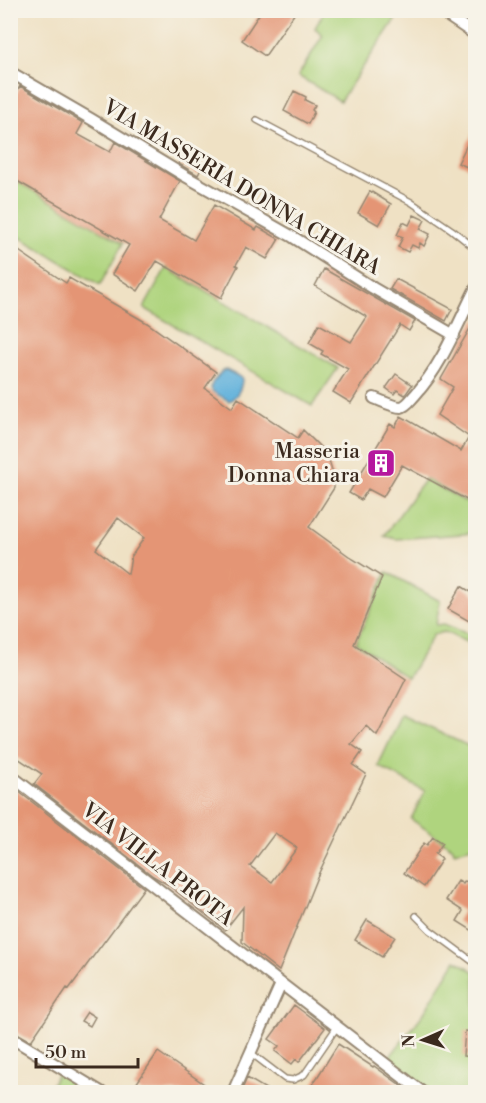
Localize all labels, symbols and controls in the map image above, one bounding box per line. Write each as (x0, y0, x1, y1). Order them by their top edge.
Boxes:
street label: VIA MASSERIA DONNA CHIARA (97, 94, 386, 282)
place label: Masseria Donna Chiara (228, 439, 360, 489)
building icon: Masseria Donna Chiara (365, 447, 397, 479)
street label: VIA VILLA PROTA (75, 797, 239, 933)
north arrow (393, 1010, 453, 1070)
scale bar (36, 1031, 138, 1069)
text: N (399, 1034, 419, 1048)
text: 50 m (45, 1041, 87, 1064)

